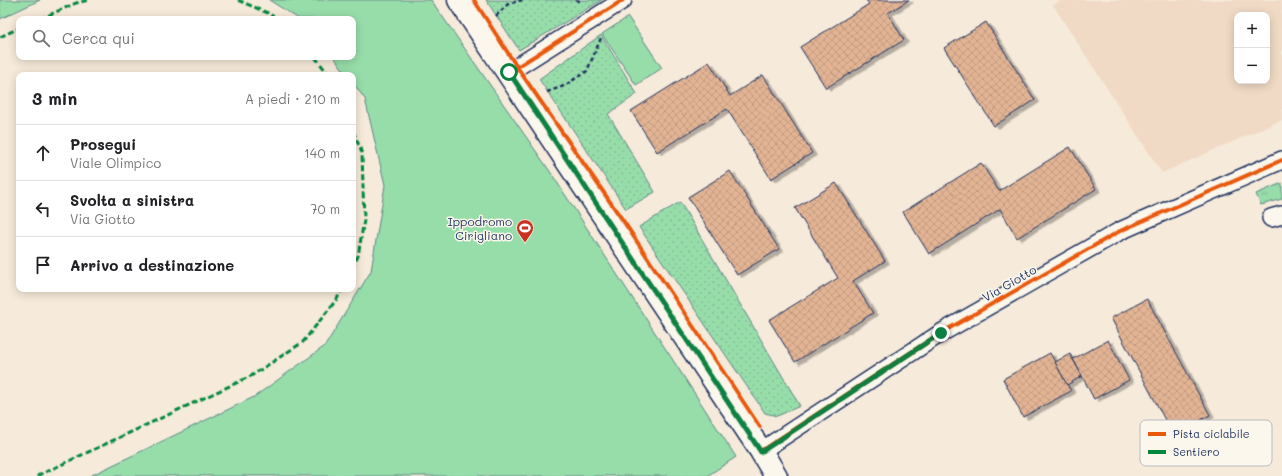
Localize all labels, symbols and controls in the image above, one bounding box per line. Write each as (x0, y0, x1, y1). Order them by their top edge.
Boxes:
map controls (1234, 12, 1270, 84)
button: + (1234, 12, 1270, 48)
search box (16, 16, 356, 60)
icon: search (30, 27, 52, 49)
text: Cerca qui (62, 28, 135, 48)
button: − (1234, 48, 1270, 84)
route start (500, 63, 518, 81)
text: 3 min (32, 87, 77, 109)
text: A piedi · 210 m (245, 90, 340, 107)
text: Prosegui (70, 134, 136, 154)
icon: ahead (32, 142, 54, 164)
text: 140 m (304, 144, 340, 161)
text: Viale Olimpico (70, 154, 161, 171)
text: Svolta a sinistra (70, 190, 194, 210)
icon: left (32, 198, 54, 220)
text: 70 m (310, 200, 340, 217)
text: Via Giotto (70, 210, 135, 227)
place label: Ippodromo Cirigliano (447, 213, 512, 243)
sports icon: Ippodromo Cirigliano (515, 218, 535, 243)
icon: arrive (32, 254, 54, 276)
text: Arrivo a destinazione (70, 255, 234, 275)
street label: Via Giotto (979, 261, 1039, 305)
route end (932, 324, 950, 342)
legend (1140, 420, 1272, 466)
text: Pista ciclabile (1173, 426, 1250, 441)
text: Sentiero (1173, 444, 1220, 459)

